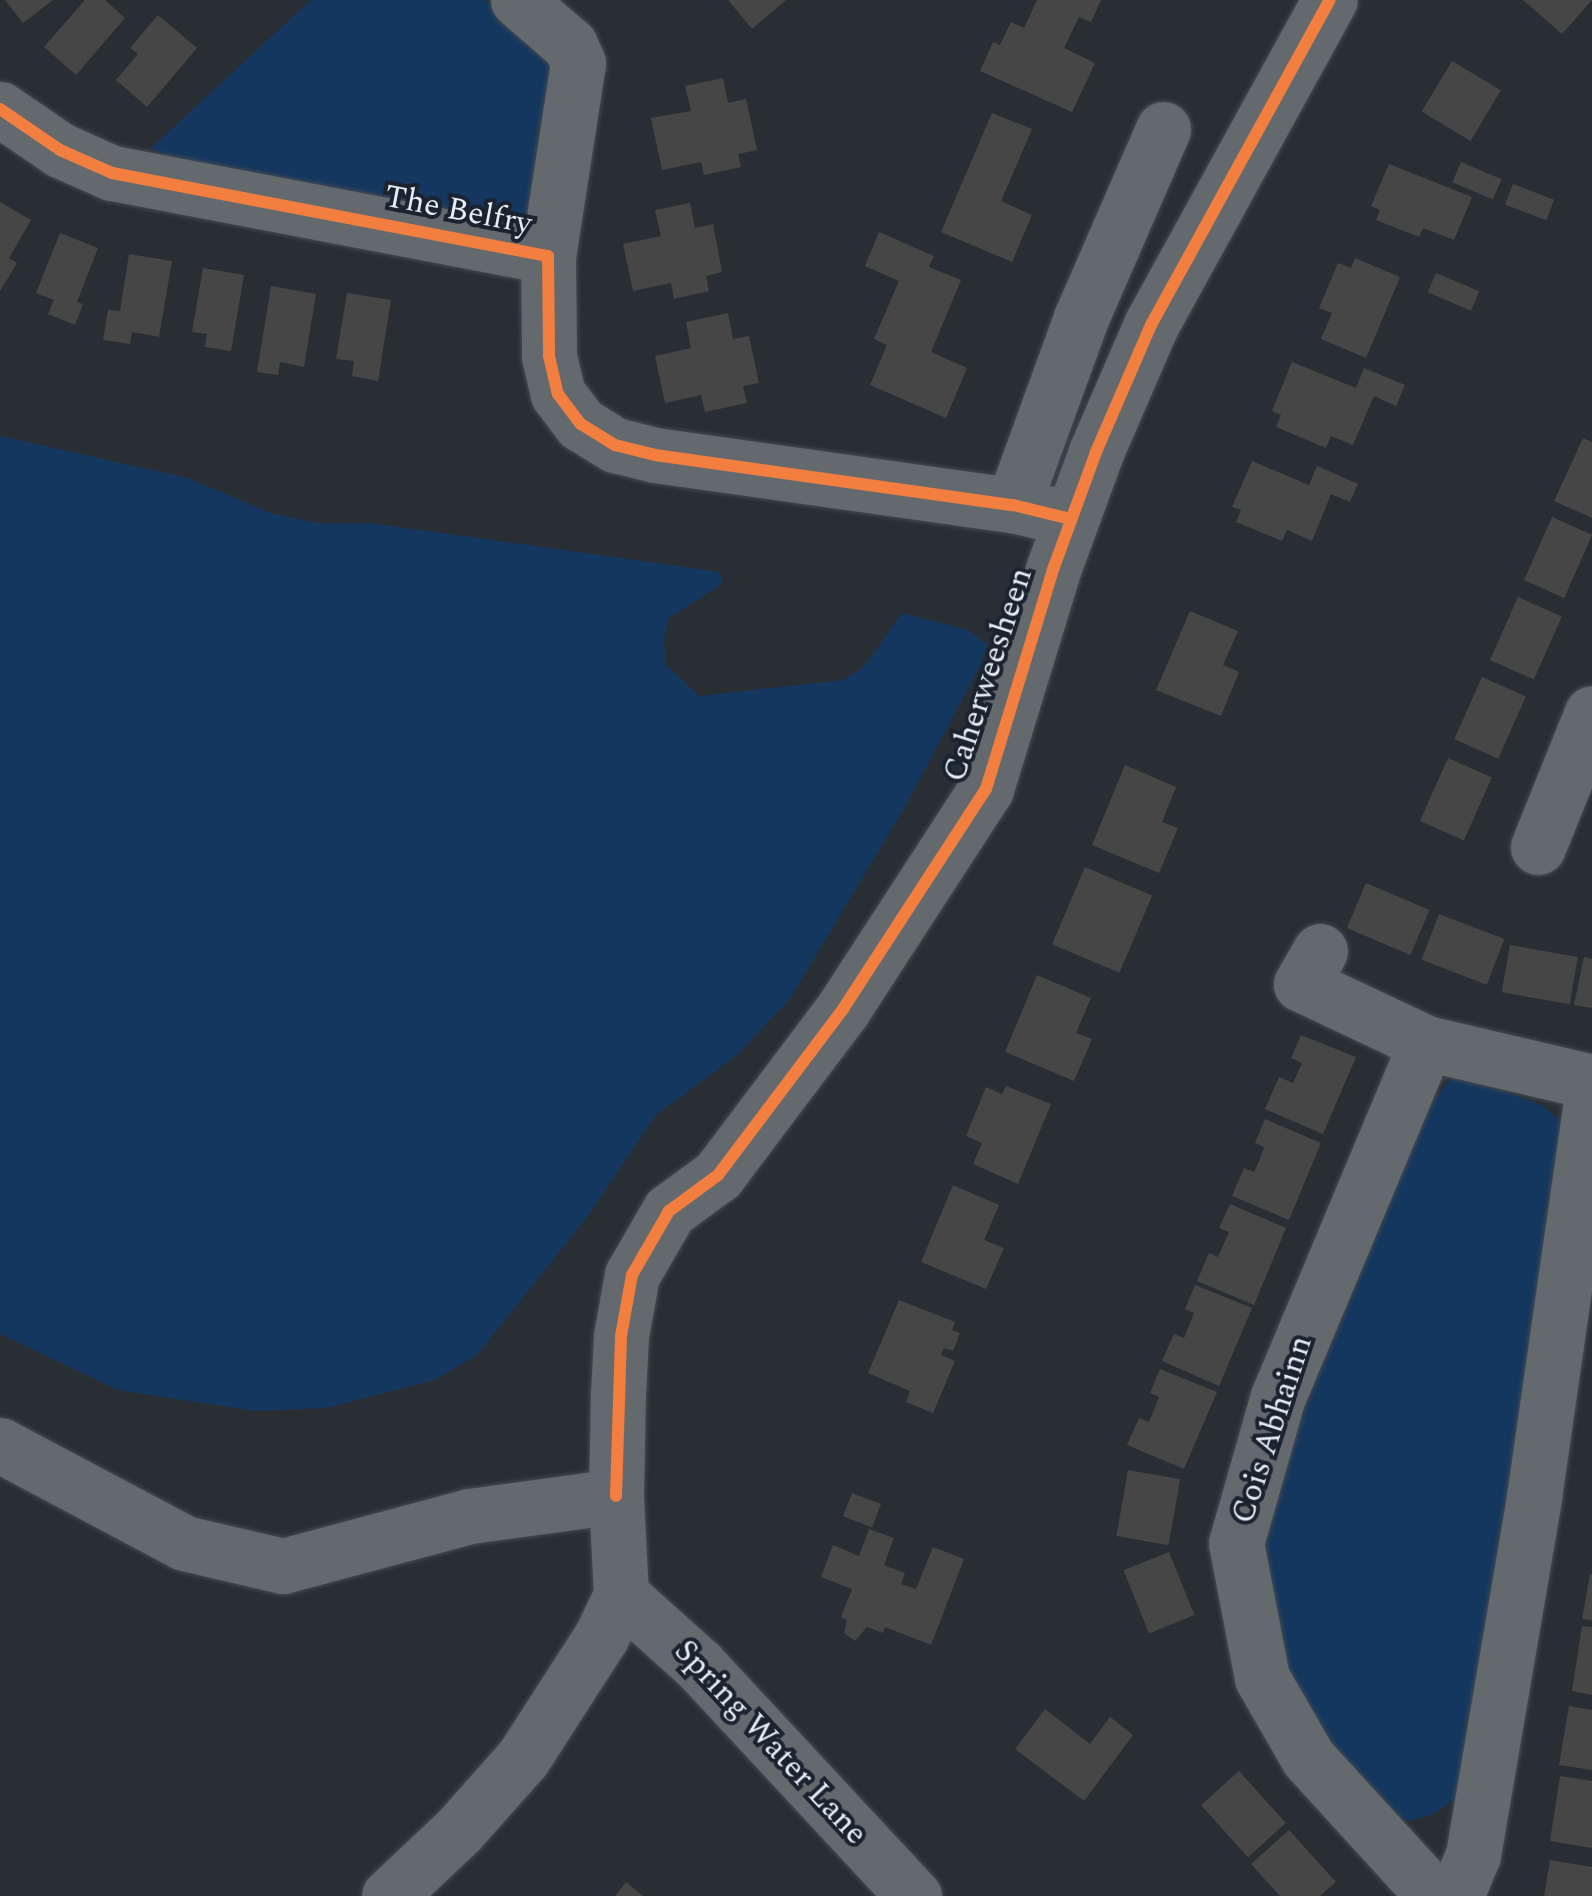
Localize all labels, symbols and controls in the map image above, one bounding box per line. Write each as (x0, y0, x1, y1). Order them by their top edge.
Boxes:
street label: The Belfry (381, 178, 535, 244)
street label: Caherweesheen (936, 563, 1042, 787)
street label: Cois Abhainn (1225, 1331, 1321, 1529)
street label: Spring Water Lane (665, 1633, 875, 1853)

